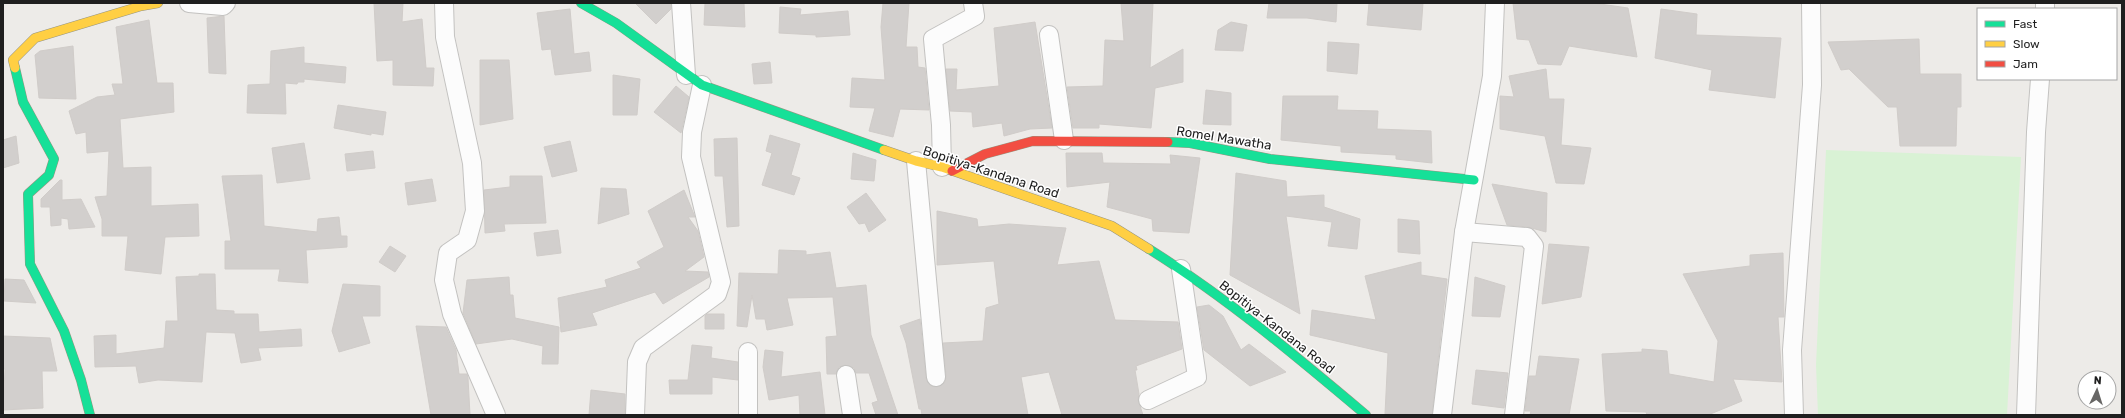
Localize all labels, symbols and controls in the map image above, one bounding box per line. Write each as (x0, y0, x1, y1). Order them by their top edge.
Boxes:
legend (1977, 8, 2117, 80)
text: Fast (2013, 17, 2037, 31)
text: Slow (2013, 37, 2040, 51)
text: Jam (2013, 57, 2038, 71)
street label: Romel Mawatha (1175, 123, 1273, 153)
street label: Bopitiya-Kandana Road (921, 143, 1061, 201)
street label: Bopitiya-Kandana Road (1216, 277, 1338, 377)
north arrow (2077, 370, 2117, 410)
text: N (2093, 374, 2102, 387)

